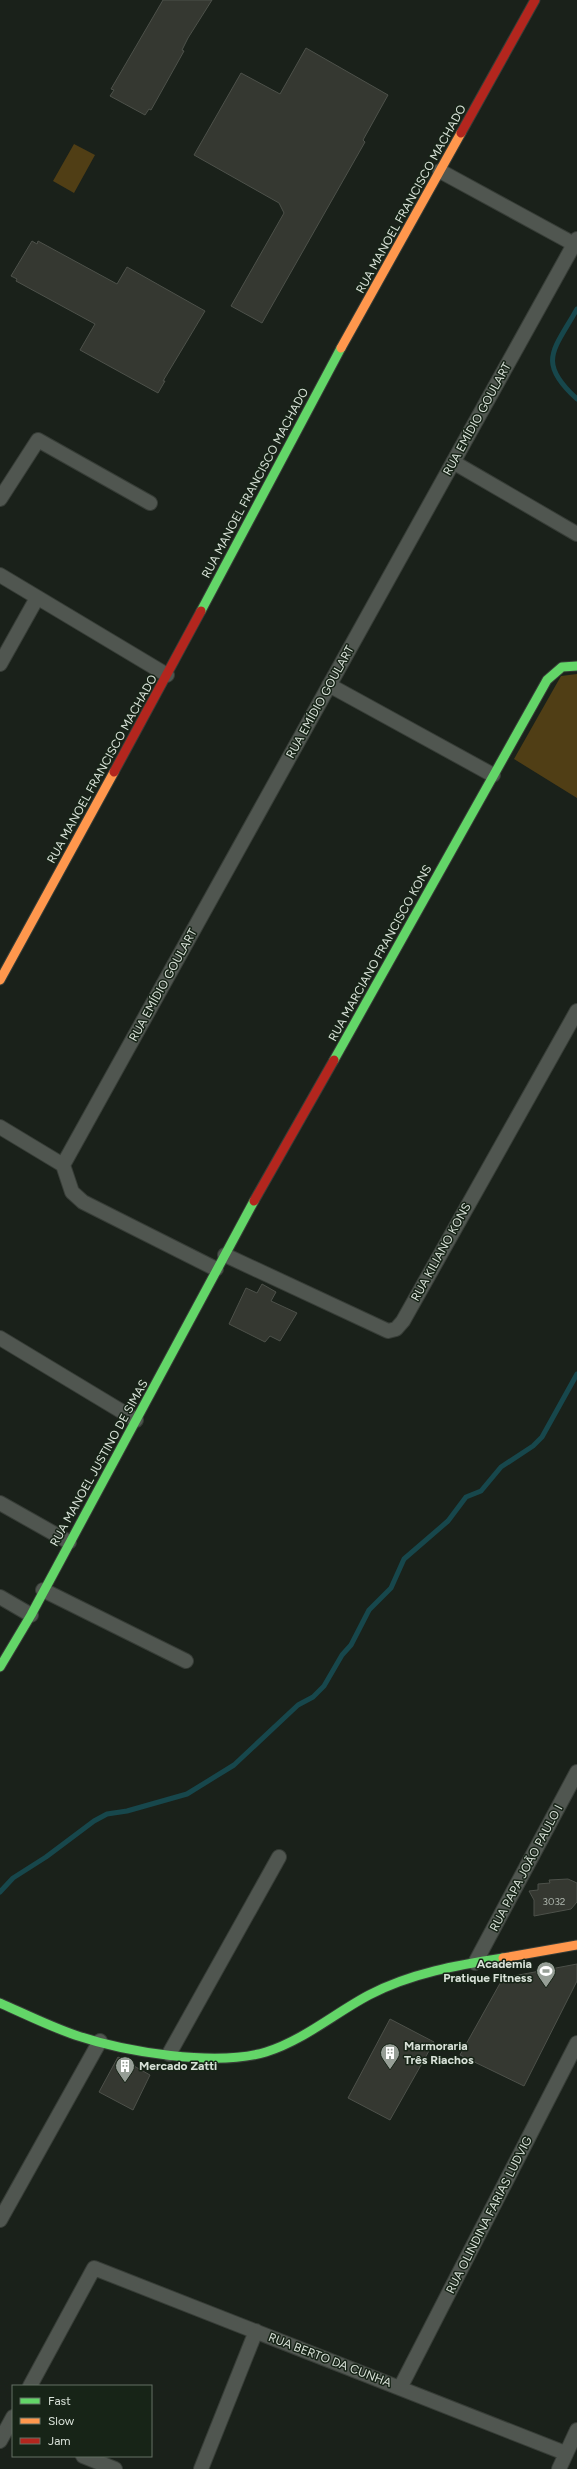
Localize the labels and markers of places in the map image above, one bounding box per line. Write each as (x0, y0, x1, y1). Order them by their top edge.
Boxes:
place label: Academia Pratique Fitness (443, 1957, 532, 1985)
sports icon: Academia Pratique Fitness (535, 1960, 557, 1988)
place label: Marmoraria Três Riachos (404, 2039, 474, 2067)
building icon: Marmoraria Três Riachos (379, 2042, 401, 2070)
building icon: Mercado Zatti (114, 2055, 136, 2083)
place label: Mercado Zatti (139, 2059, 217, 2073)

